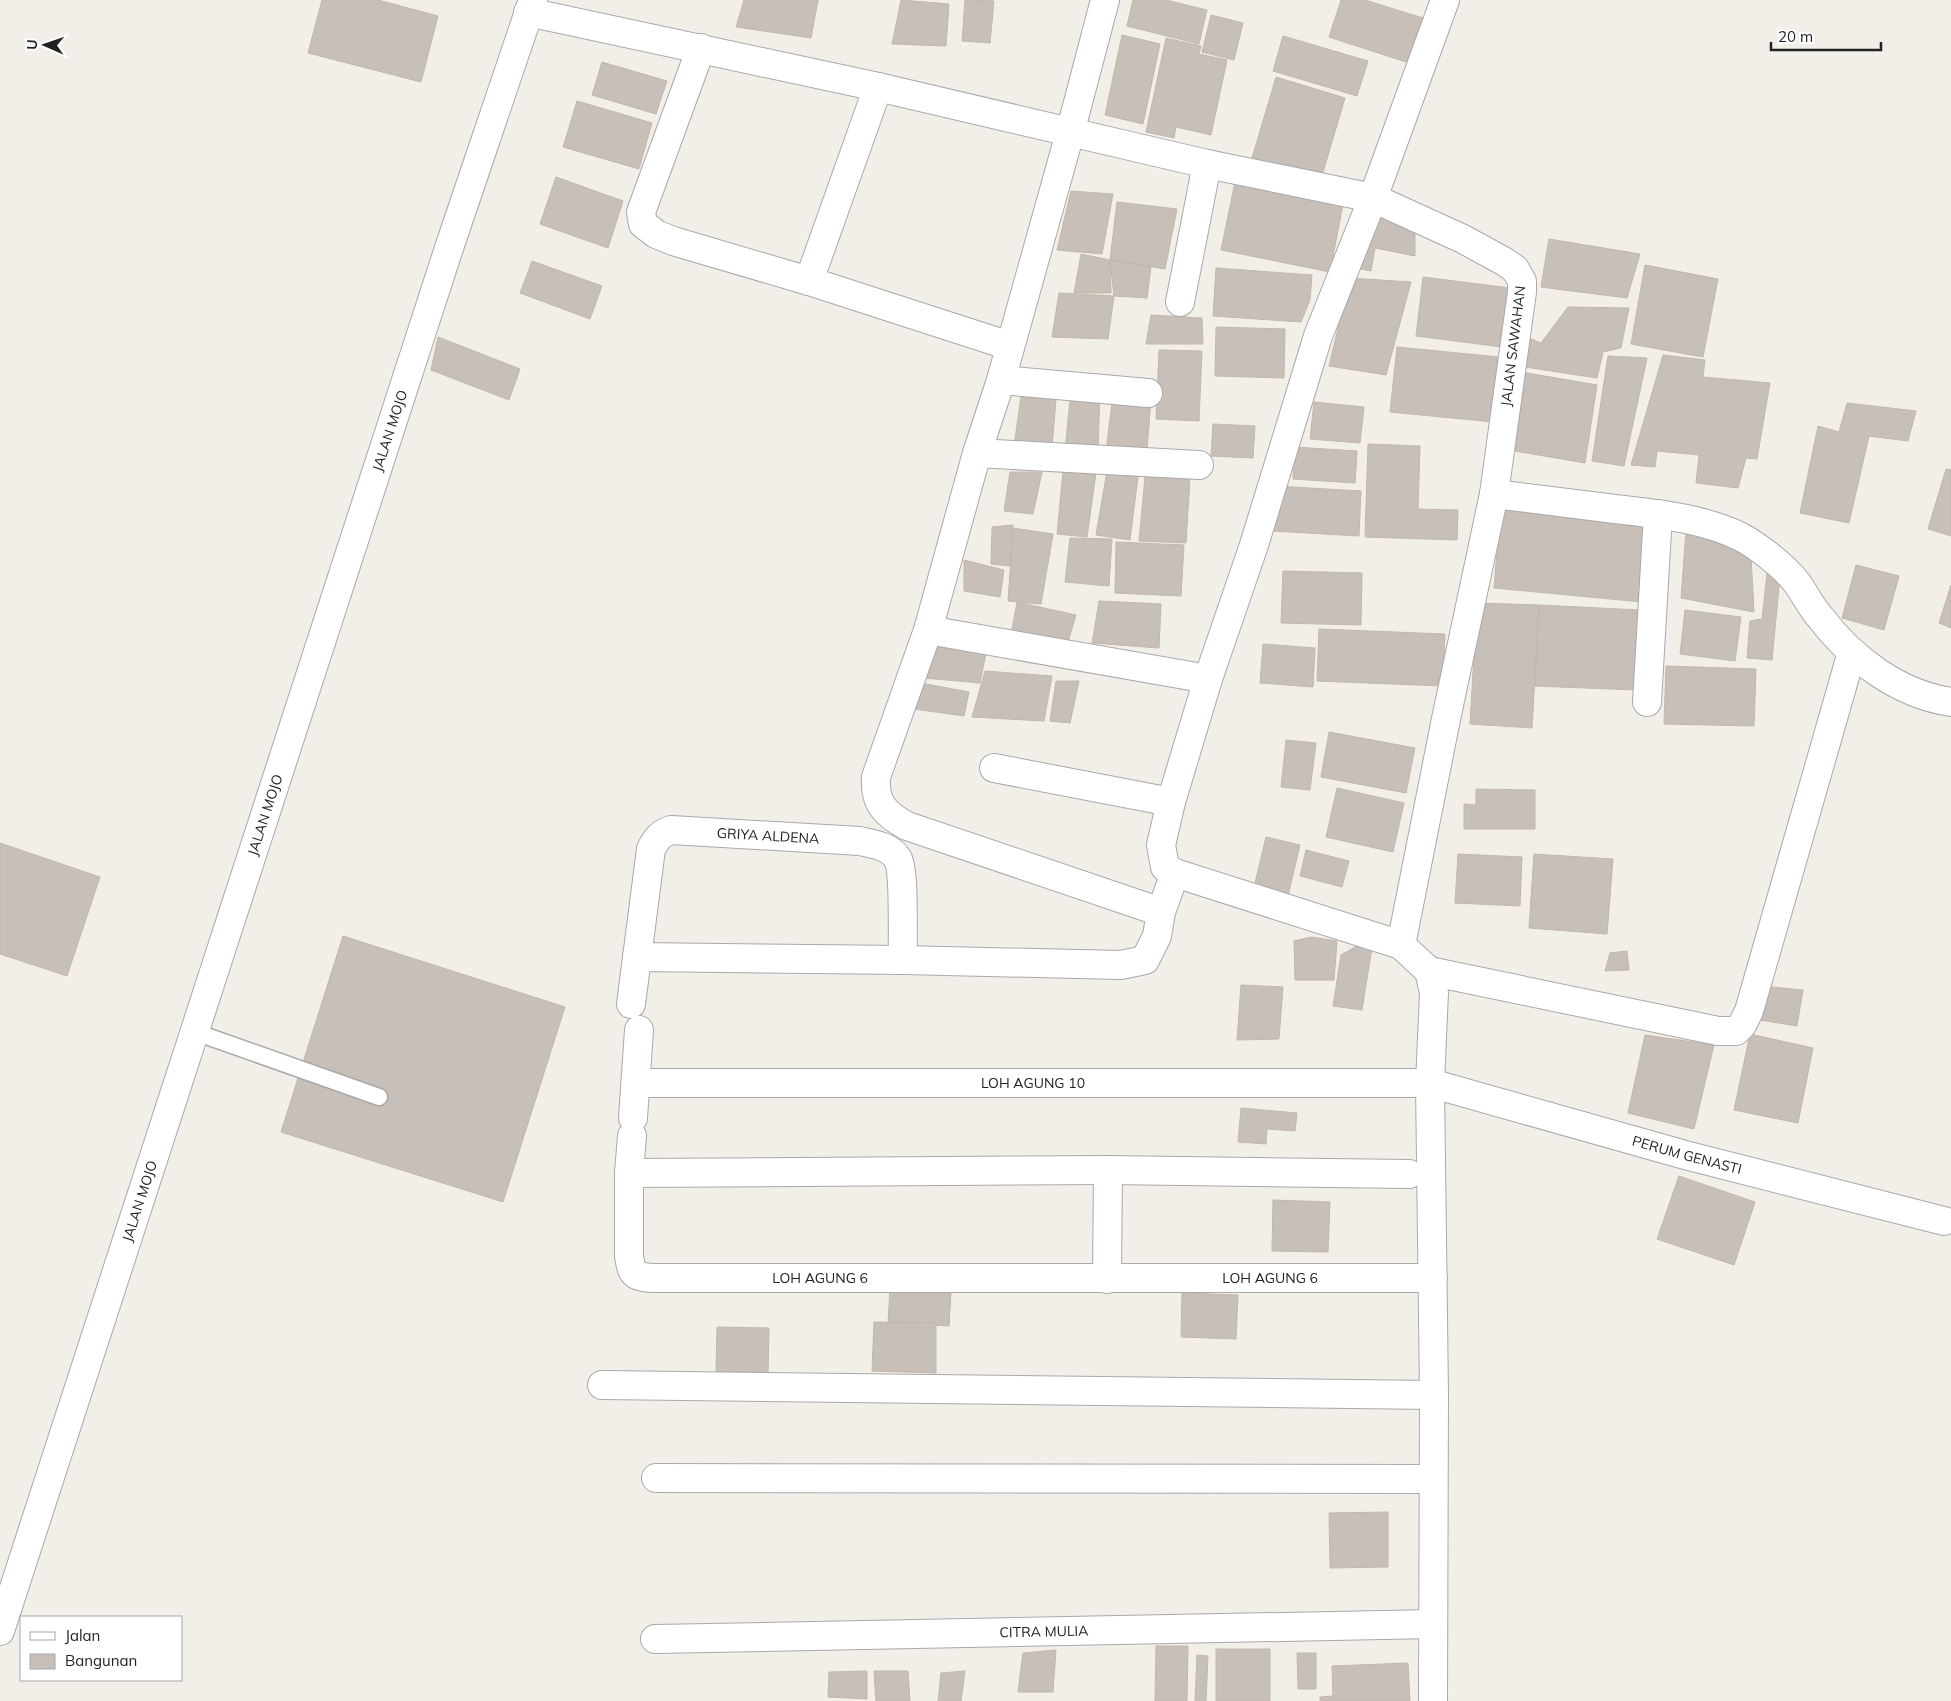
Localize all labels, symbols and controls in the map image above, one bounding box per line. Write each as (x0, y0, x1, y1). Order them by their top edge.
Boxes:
north arrow (20, 20, 70, 70)
scale bar (1771, 20, 1881, 52)
text: 20 m (1778, 27, 1813, 46)
text: U (23, 39, 41, 50)
street label: JALAN SAWAHAN (1497, 285, 1529, 407)
street label: JALAN MOJO (368, 388, 411, 474)
street label: JALAN MOJO (243, 772, 287, 858)
street label: GRIYA ALDENA (716, 824, 820, 848)
street label: LOH AGUNG 10 (981, 1074, 1085, 1092)
street label: PERUM GENASTI (1630, 1132, 1744, 1178)
street label: JALAN MOJO (118, 1158, 161, 1244)
street label: LOH AGUNG 6 (772, 1269, 868, 1287)
street label: LOH AGUNG 6 (1222, 1269, 1318, 1287)
legend (20, 1616, 182, 1681)
street label: CITRA MULIA (999, 1622, 1089, 1641)
text: Jalan (65, 1626, 100, 1645)
text: Bangunan (65, 1651, 137, 1670)

